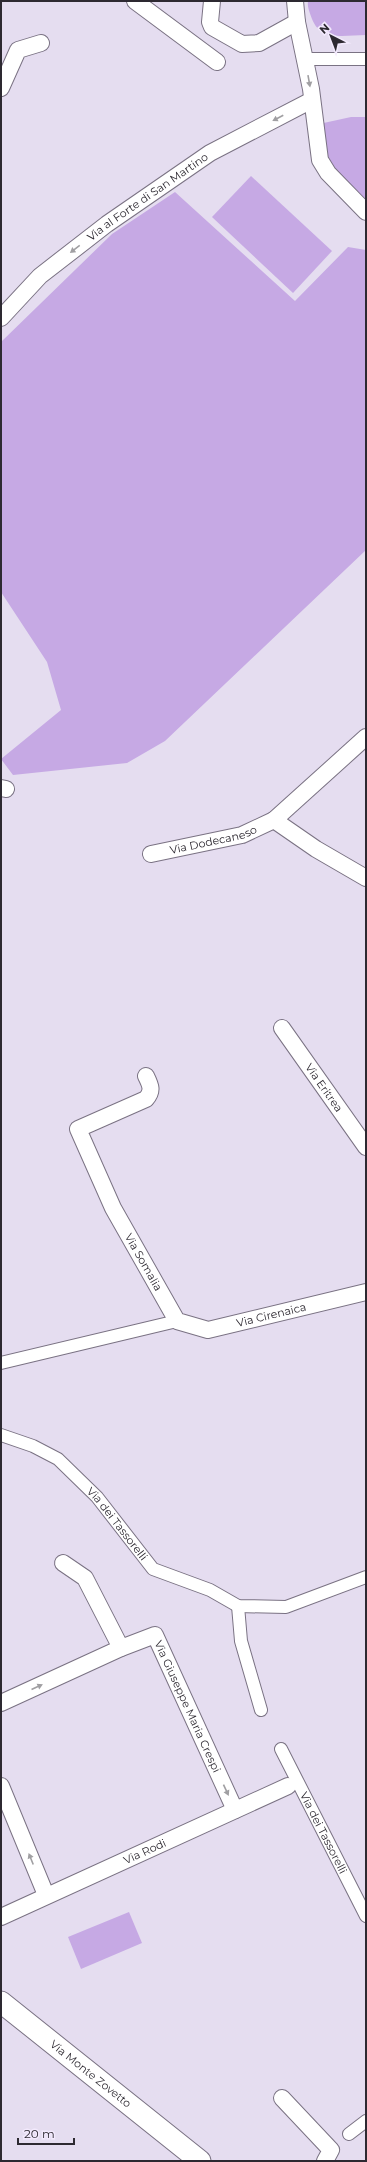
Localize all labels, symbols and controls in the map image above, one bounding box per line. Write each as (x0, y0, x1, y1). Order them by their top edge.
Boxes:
north arrow (311, 16, 351, 56)
text: N (316, 20, 332, 37)
one-way arrow (307, 75, 313, 87)
one-way arrow (272, 115, 283, 122)
street label: Via al Forte di San Martino (84, 149, 211, 244)
one-way arrow (69, 245, 80, 253)
street label: Via Dodecaneso (169, 822, 259, 857)
street label: Via Eritrea (302, 1061, 346, 1115)
street label: Via Somalia (122, 1231, 166, 1293)
street label: Via Cirenaica (235, 1300, 308, 1330)
street label: Via dei Tassorelli (84, 1484, 151, 1563)
street label: Via Giuseppe Maria Crespi (151, 1638, 224, 1775)
one-way arrow (31, 1684, 42, 1690)
one-way arrow (223, 1785, 229, 1796)
street label: Via dei Tassorelli (297, 1790, 350, 1876)
street label: Via Rodi (121, 1836, 168, 1867)
one-way arrow (28, 1853, 34, 1865)
street label: Via Monte Zovetto (47, 2037, 134, 2111)
scale bar (18, 2120, 74, 2146)
text: 20 m (24, 2126, 55, 2141)

